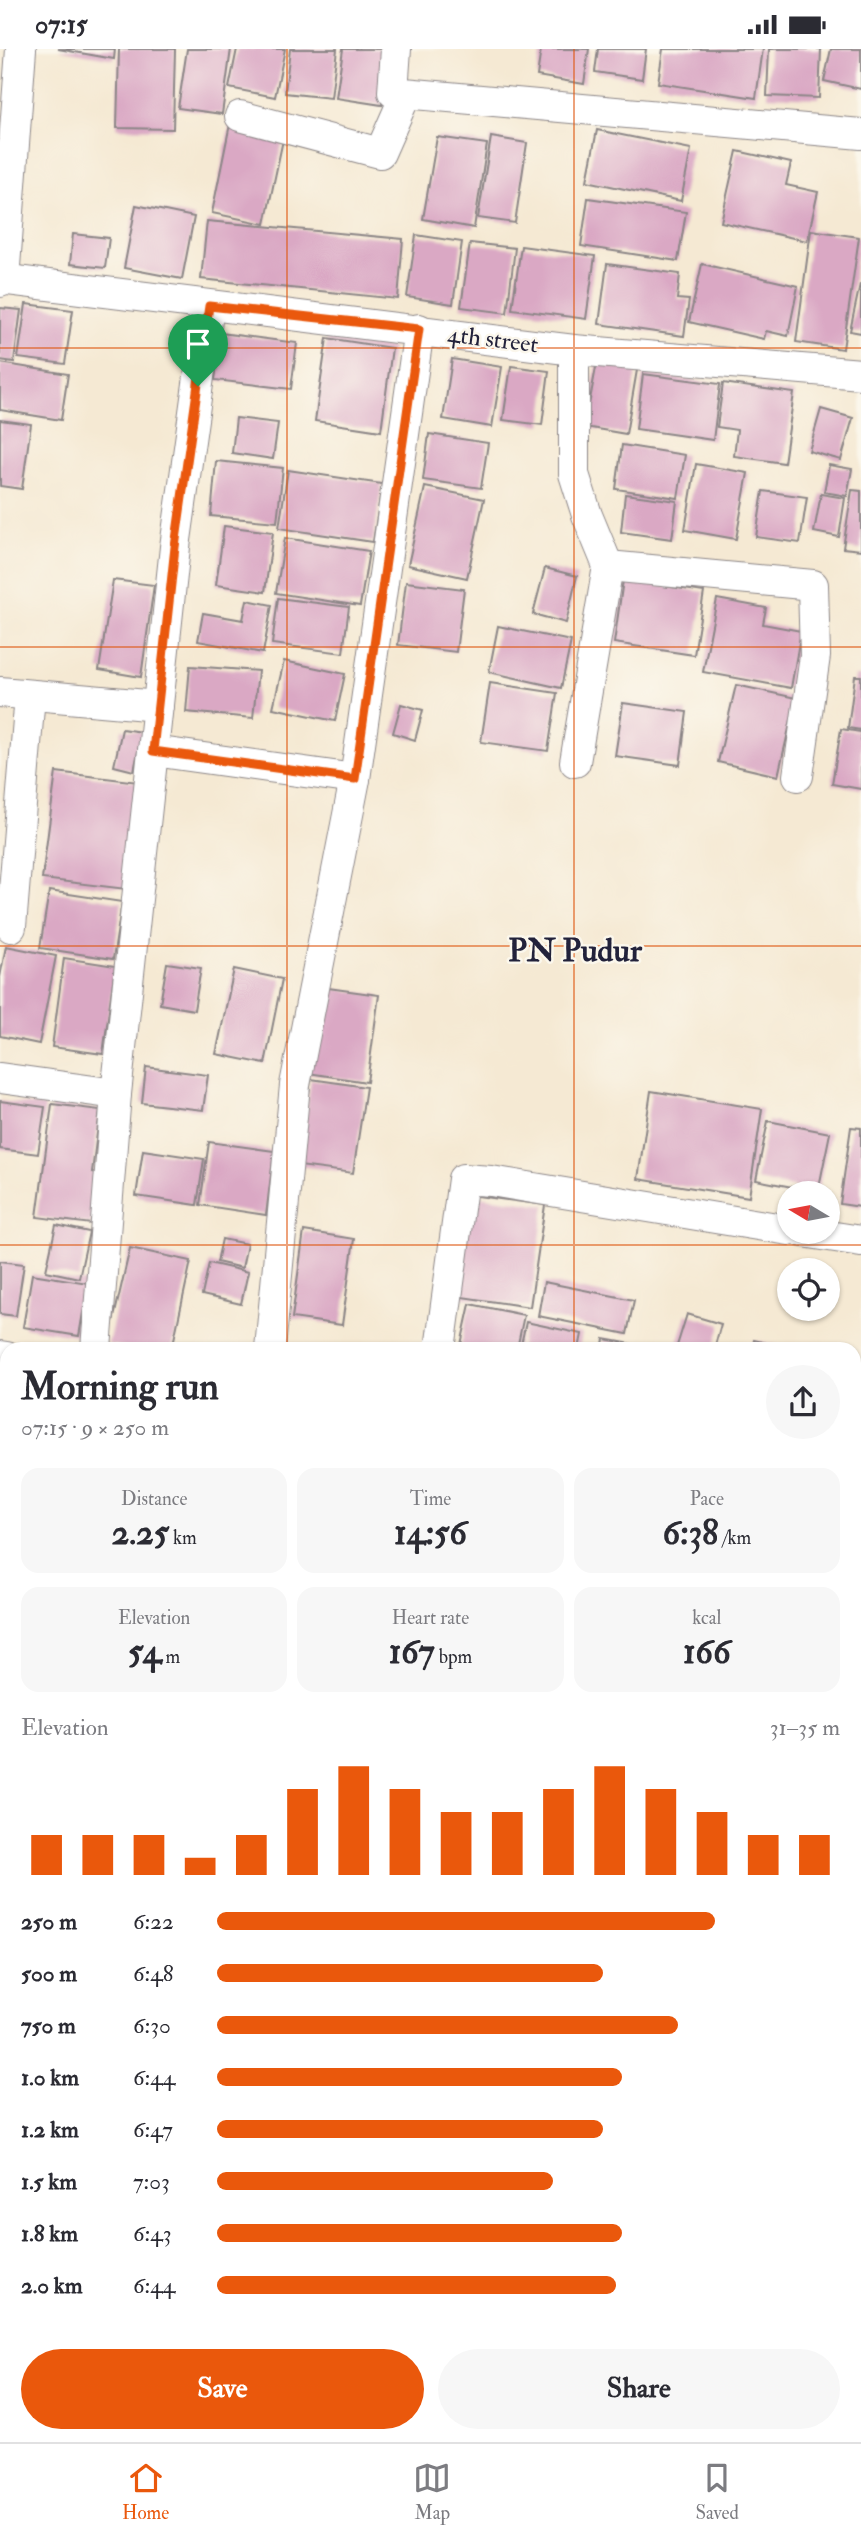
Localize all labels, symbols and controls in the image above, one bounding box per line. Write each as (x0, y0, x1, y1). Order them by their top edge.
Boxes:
text: 07:15 (35, 9, 87, 41)
pin (168, 314, 228, 386)
street label: 4th street (446, 319, 540, 360)
icon: arrive (179, 325, 217, 363)
district label: PN Pudur (508, 931, 643, 971)
north arrow (777, 1181, 840, 1244)
map controls (777, 1181, 840, 1321)
button: locate (777, 1258, 840, 1321)
text: Morning run (21, 1363, 219, 1411)
button: share (766, 1365, 840, 1439)
text: 07:15 · 9 × 250 m (21, 1413, 169, 1442)
text: Distance (121, 1487, 187, 1511)
text: Time (410, 1487, 451, 1511)
text: Pace (690, 1487, 724, 1511)
text: 2.25 (111, 1511, 169, 1555)
text: 14:56 (394, 1511, 467, 1555)
text: 6:38 (662, 1511, 719, 1555)
text: km (169, 1526, 197, 1550)
text: /km (719, 1526, 751, 1550)
text: Elevation (118, 1606, 190, 1630)
text: Heart rate (392, 1606, 469, 1630)
text: kcal (692, 1606, 721, 1630)
text: 54 (128, 1630, 161, 1674)
text: 167 (389, 1630, 435, 1674)
text: 166 (683, 1630, 731, 1674)
text: m (161, 1645, 180, 1669)
text: bpm (435, 1645, 472, 1669)
text: Elevation (21, 1713, 109, 1742)
text: 31–35 m (770, 1713, 840, 1742)
text: 250 m (21, 1907, 77, 1936)
text: 6:22 (133, 1907, 174, 1936)
text: 500 m (21, 1959, 77, 1988)
text: 6:48 (133, 1959, 173, 1988)
text: 750 m (21, 2011, 76, 2040)
text: 6:30 (133, 2011, 171, 2040)
text: 1.0 km (21, 2063, 79, 2092)
text: 6:44 (133, 2063, 175, 2092)
text: 1.2 km (21, 2115, 79, 2144)
text: 6:47 (133, 2115, 173, 2144)
text: 1.5 km (21, 2167, 77, 2196)
text: 7:03 (133, 2167, 170, 2196)
text: 1.8 km (21, 2219, 78, 2248)
text: 6:43 (133, 2219, 172, 2248)
text: 2.0 km (21, 2271, 83, 2300)
text: 6:44 (133, 2271, 175, 2300)
button: Save (21, 2349, 424, 2429)
button: Share (438, 2349, 840, 2429)
tab: Home (122, 2459, 169, 2525)
tab: Map (413, 2459, 451, 2525)
tab: Saved (695, 2459, 739, 2525)

